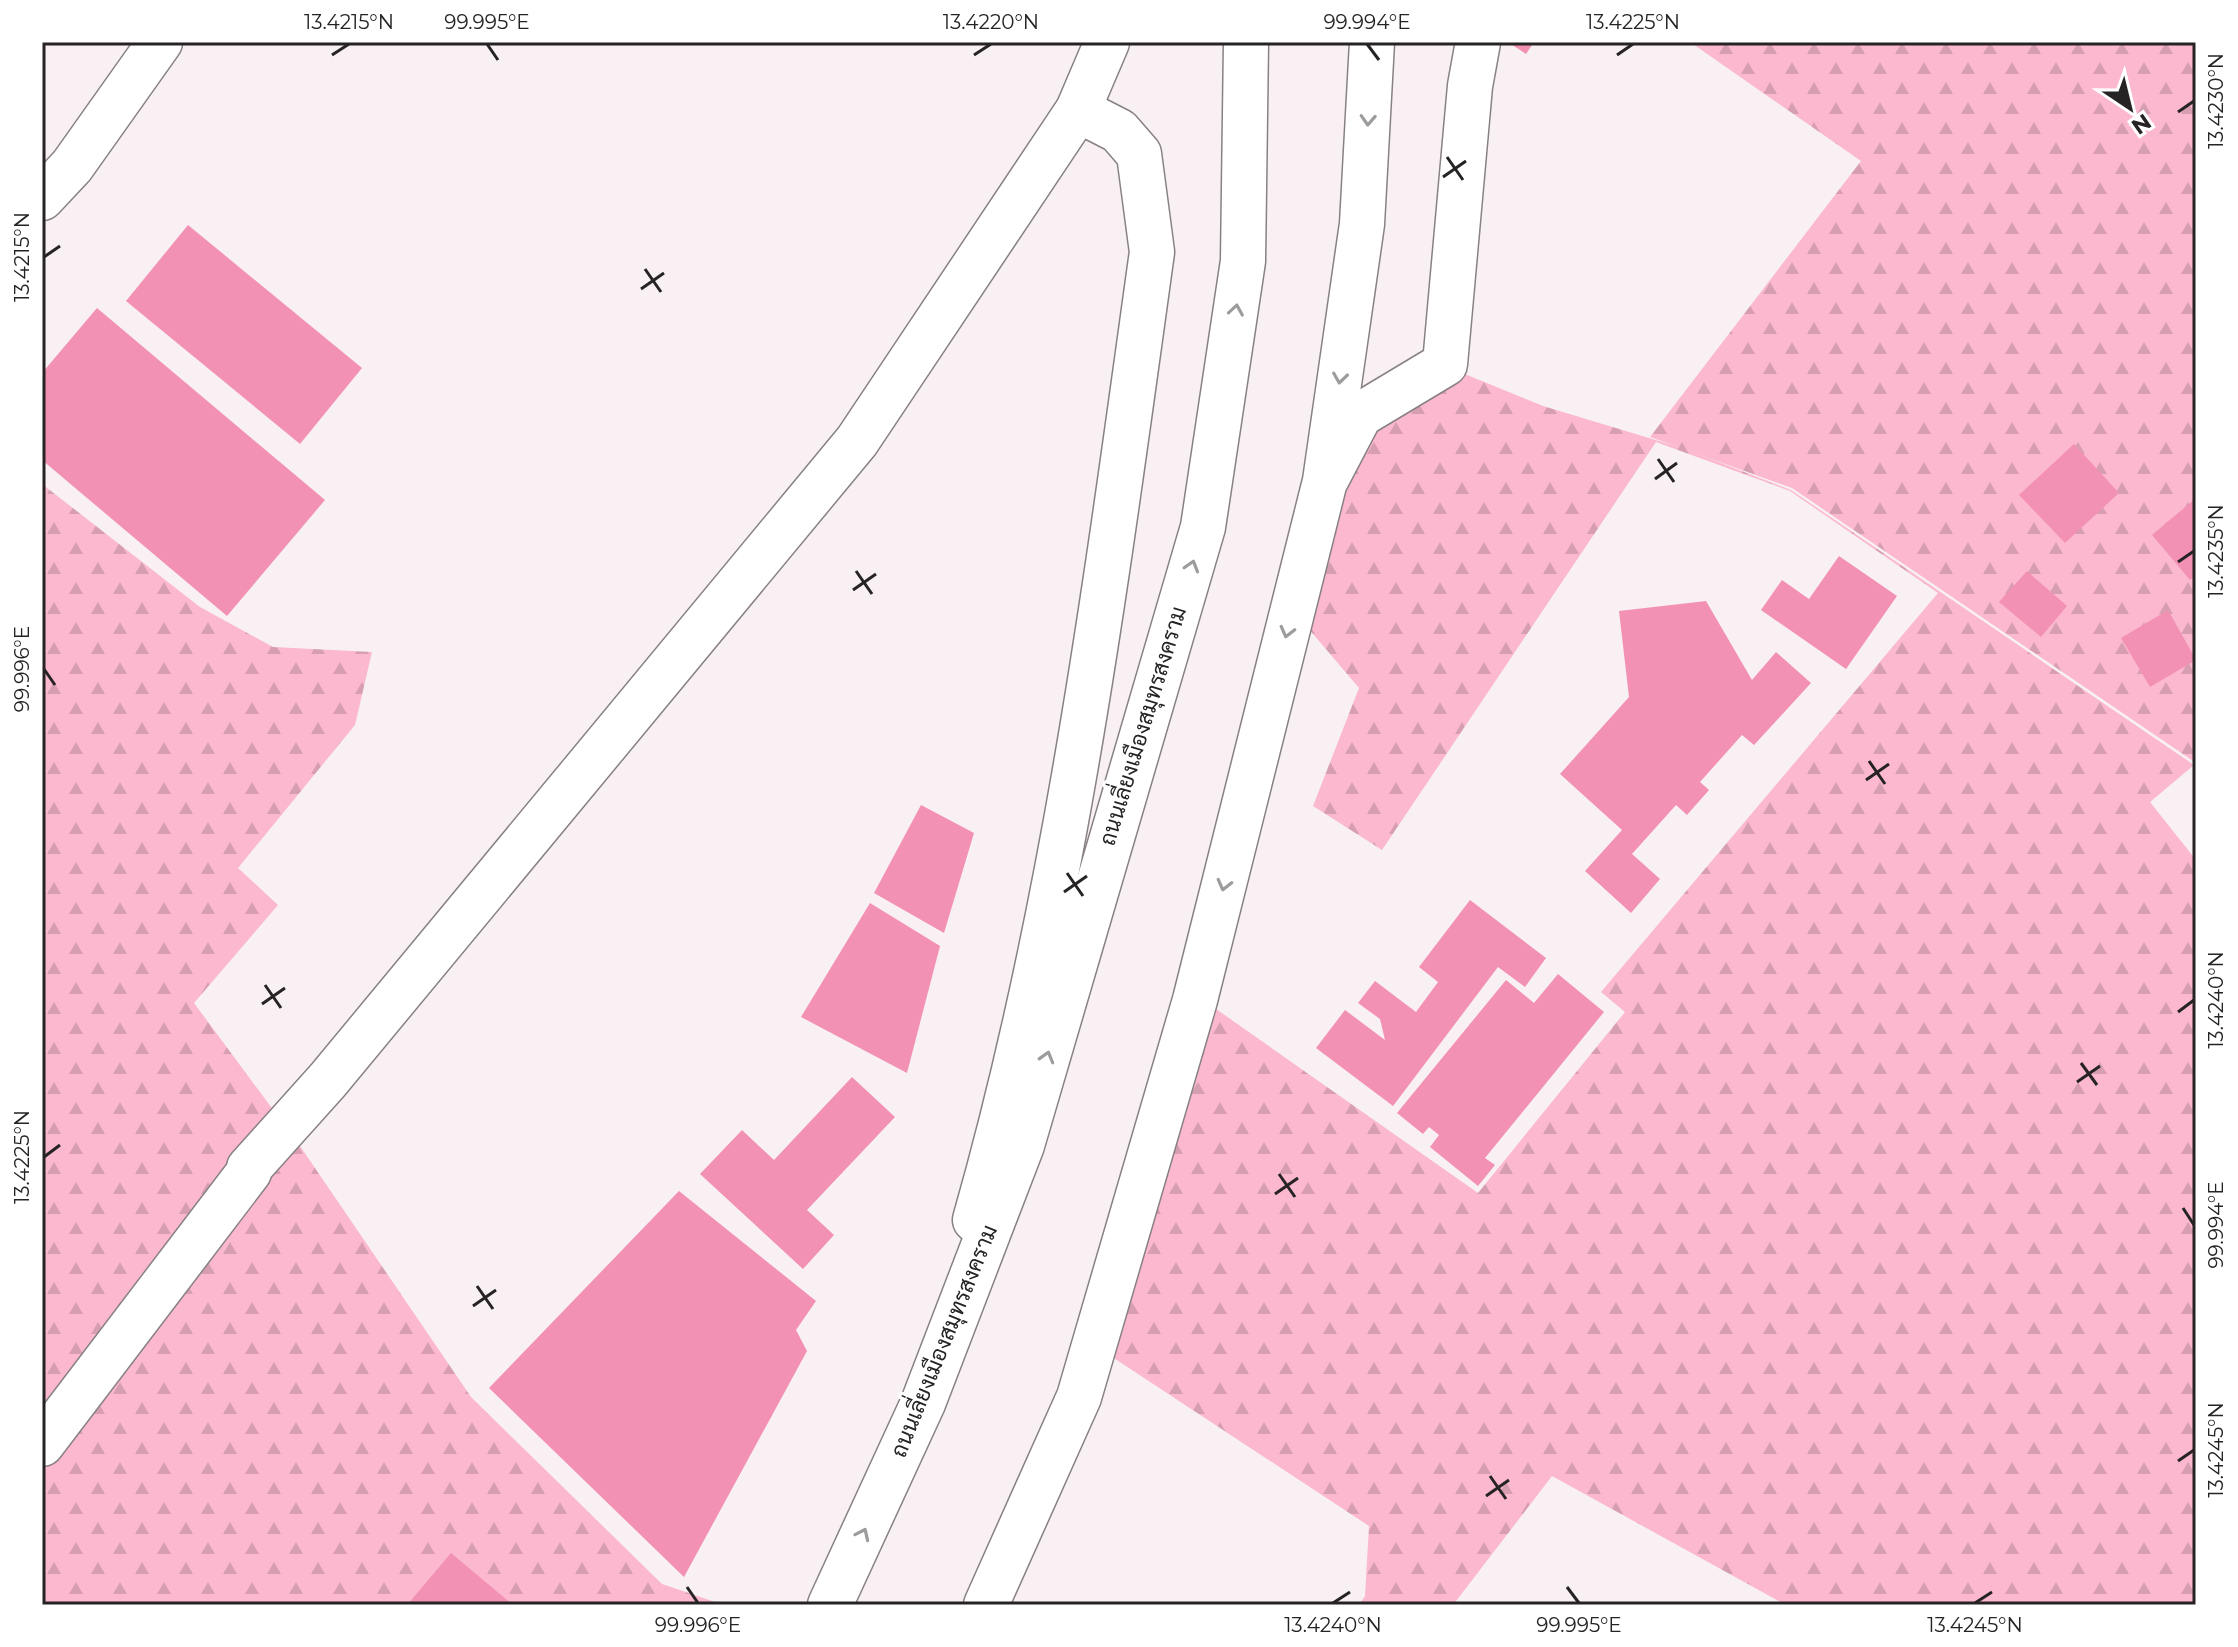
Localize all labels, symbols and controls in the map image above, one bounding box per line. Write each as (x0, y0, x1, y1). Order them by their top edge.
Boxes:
text: 13.4215°N (304, 10, 394, 34)
text: 99.995°E (444, 10, 530, 34)
text: 13.4220°N (943, 10, 1039, 34)
text: 99.994°E (1323, 10, 1411, 34)
text: 13.4225°N (1586, 10, 1680, 34)
text: 13.4230°N (2204, 53, 2228, 149)
north arrow (2090, 68, 2170, 148)
text: N (2126, 108, 2156, 140)
one-way arrow (1359, 114, 1376, 127)
text: 13.4215°N (10, 212, 34, 302)
one-way arrow (1227, 303, 1244, 317)
one-way arrow (1332, 371, 1349, 385)
text: 13.4235°N (2204, 504, 2228, 598)
one-way arrow (1182, 560, 1198, 574)
street label: ถนนเลี่ยงเมืองสมุทรสงคราม (1088, 602, 1194, 849)
one-way arrow (1280, 625, 1297, 639)
text: 99.996°E (10, 626, 34, 712)
one-way arrow (1216, 877, 1233, 891)
text: 13.4240°N (2204, 951, 2228, 1049)
one-way arrow (1037, 1051, 1054, 1064)
text: 13.4225°N (10, 1110, 34, 1204)
text: 99.994°E (2204, 1181, 2228, 1269)
street label: ถนนเลี่ยงเมืองสมุทรสงคราม (879, 1219, 1005, 1462)
text: 13.4245°N (2204, 1402, 2228, 1498)
one-way arrow (853, 1528, 869, 1542)
text: 99.996°E (655, 1613, 741, 1637)
text: 13.4240°N (1284, 1613, 1382, 1637)
text: 99.995°E (1536, 1613, 1622, 1637)
text: 13.4245°N (1927, 1613, 2023, 1637)

